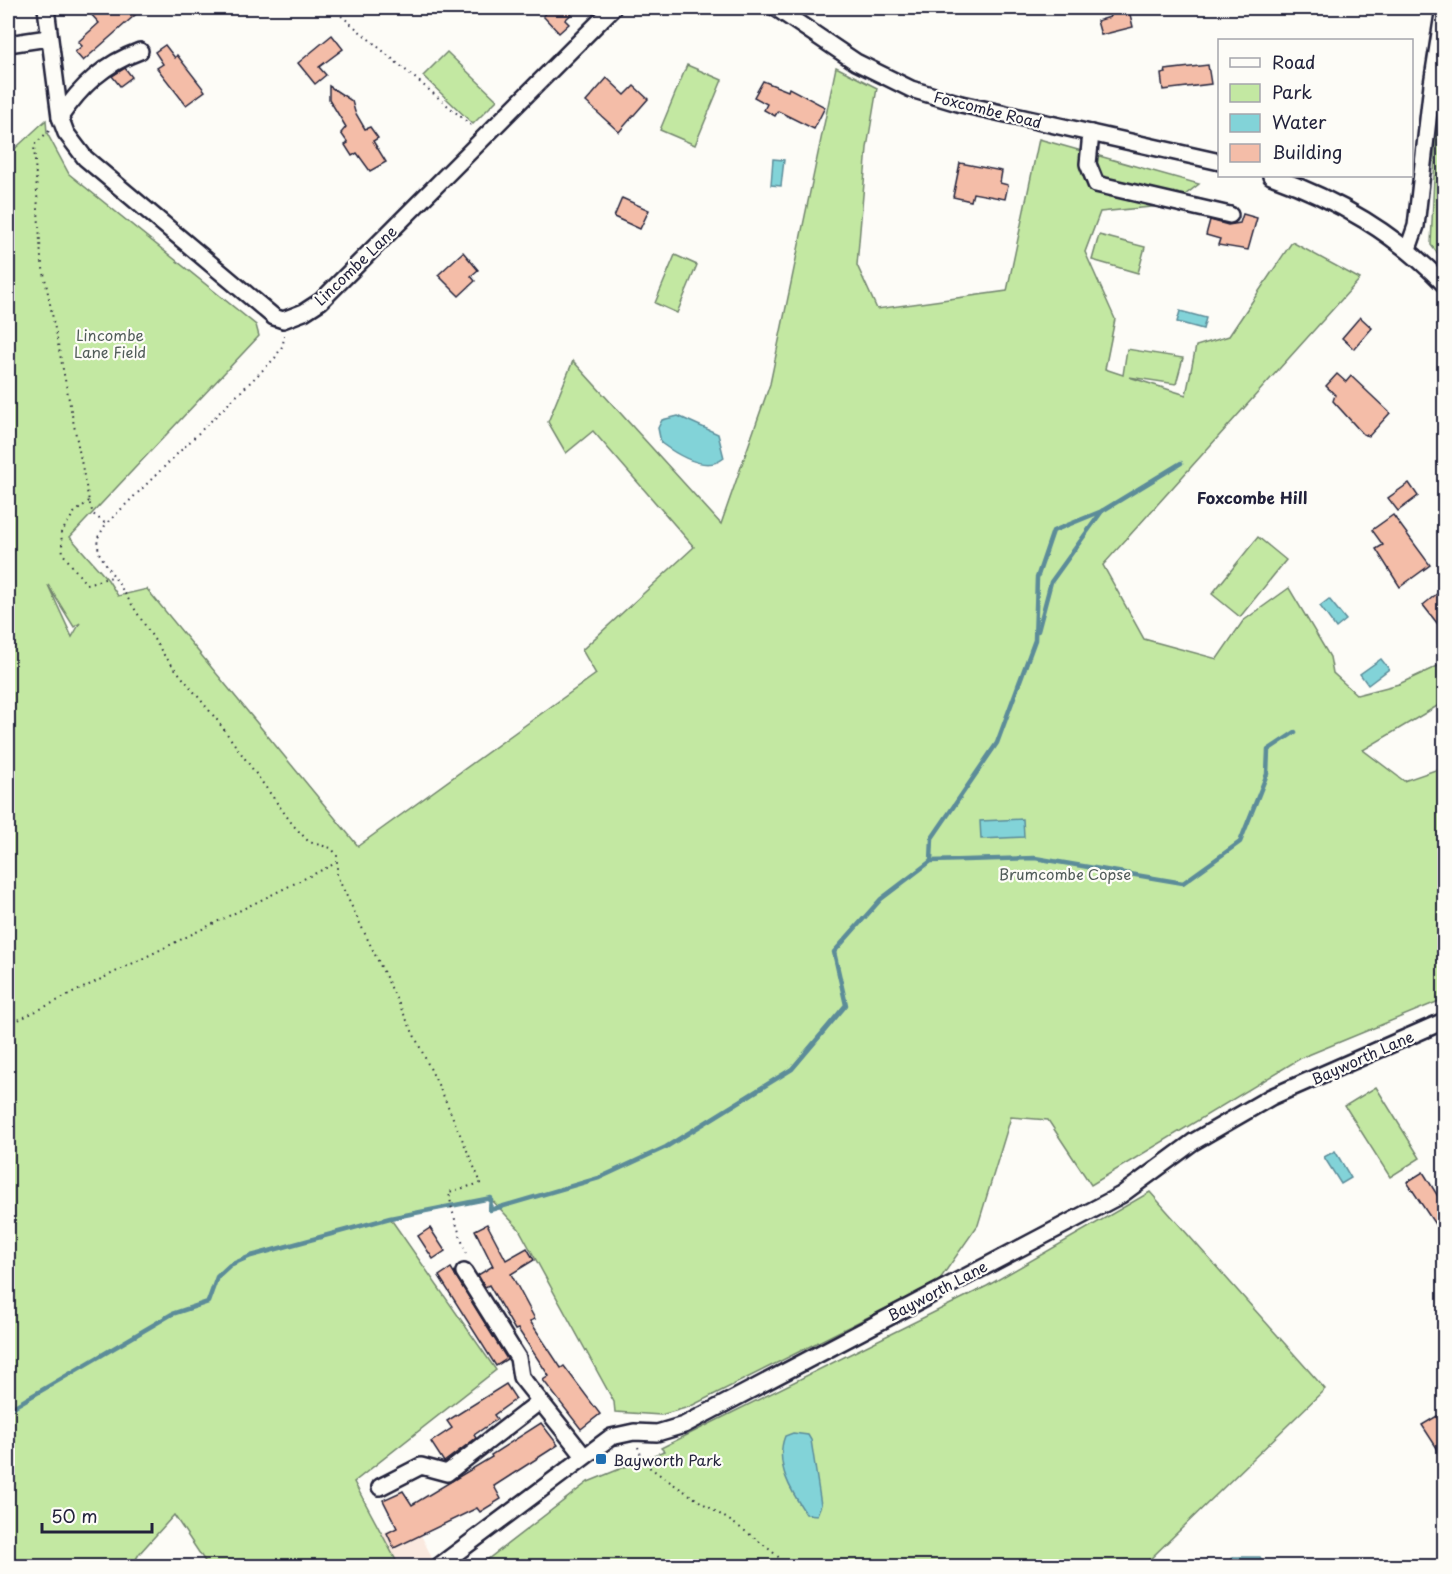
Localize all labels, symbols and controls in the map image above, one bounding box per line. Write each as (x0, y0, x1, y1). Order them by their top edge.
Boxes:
legend (1218, 39, 1413, 177)
text: Road (1272, 48, 1316, 75)
text: Park (1272, 78, 1312, 105)
street label: Foxcombe Road (932, 84, 1044, 134)
text: Water (1272, 108, 1327, 135)
text: Building (1272, 138, 1342, 165)
street label: Lincombe Lane (309, 220, 401, 310)
park label: Lincombe Lane Field (74, 323, 146, 363)
district label: Foxcombe Hill (1197, 485, 1307, 509)
park label: Brumcombe Copse (999, 862, 1131, 885)
street label: Bayworth Lane (1307, 1024, 1417, 1090)
street label: Bayworth Lane (883, 1254, 991, 1326)
place label: Bayworth Park (613, 1448, 722, 1471)
marker: Bayworth Park (594, 1452, 608, 1466)
scale bar (42, 1496, 152, 1534)
text: 50 m (51, 1502, 98, 1529)

